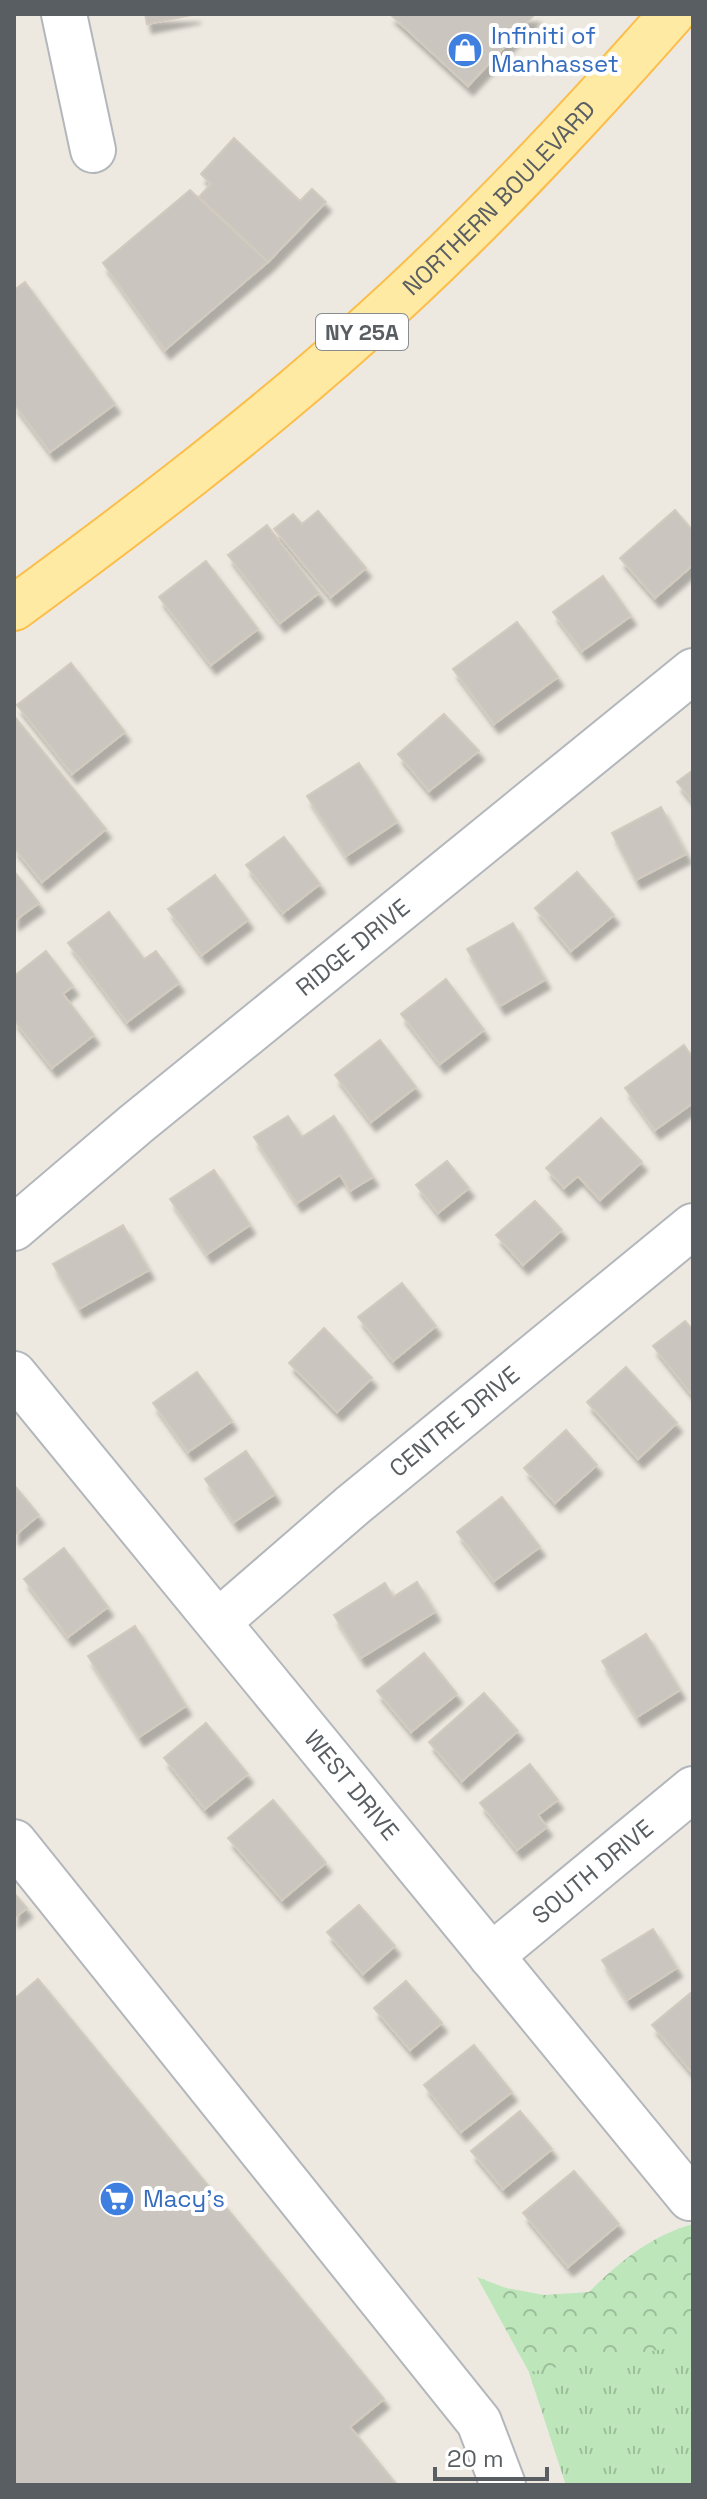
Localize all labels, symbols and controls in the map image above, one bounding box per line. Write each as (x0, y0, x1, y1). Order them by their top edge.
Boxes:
place label: Infiniti of Manhasset (491, 20, 619, 79)
shop icon: Infiniti of Manhasset (446, 31, 484, 69)
street label: NORTHERN BOULEVARD (396, 94, 602, 302)
road number: NY 25A (316, 314, 408, 350)
street label: RIDGE DRIVE (289, 892, 416, 1003)
street label: CENTRE DRIVE (383, 1359, 526, 1484)
street label: WEST DRIVE (297, 1724, 406, 1846)
street label: SOUTH DRIVE (525, 1812, 659, 1931)
supermarket icon: Macy's (98, 2180, 136, 2218)
place label: Macy's (143, 2183, 225, 2214)
scale bar (435, 2431, 547, 2481)
text: 20 m (447, 2443, 504, 2474)

